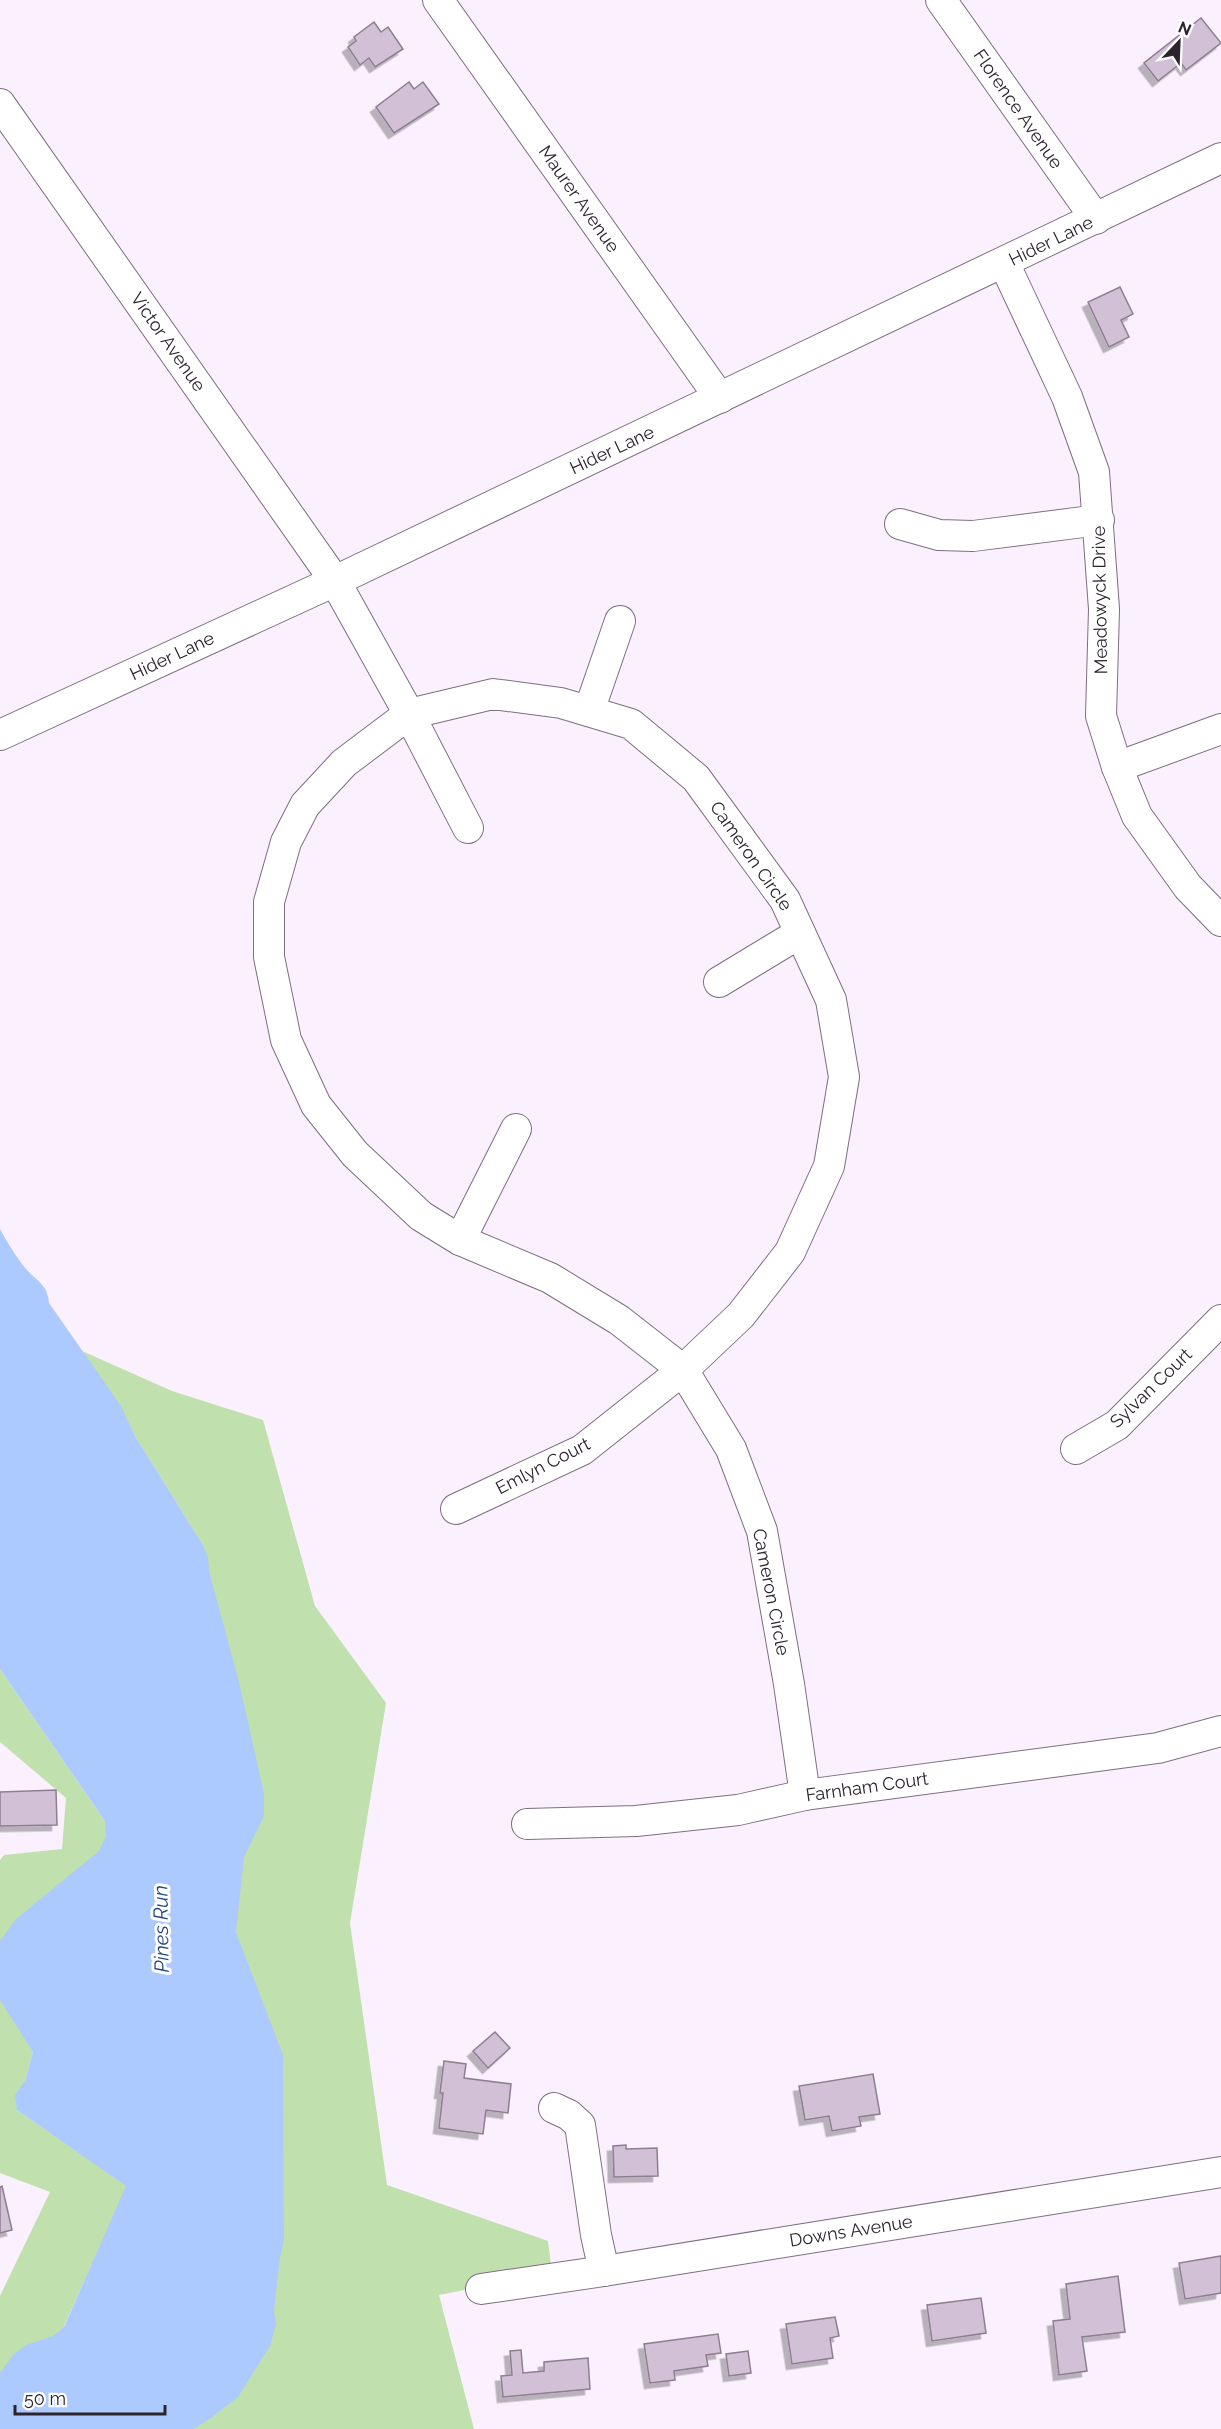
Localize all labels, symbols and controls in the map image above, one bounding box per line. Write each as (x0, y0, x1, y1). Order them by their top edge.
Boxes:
north arrow (1149, 12, 1209, 72)
text: N (1175, 18, 1194, 40)
street label: Florence Avenue (969, 45, 1068, 173)
street label: Maurer Avenue (535, 141, 624, 257)
street label: Hider Lane (1005, 211, 1097, 270)
street label: Victor Avenue (127, 288, 210, 395)
street label: Hider Lane (566, 421, 658, 478)
street label: Meadowyck Drive (1088, 525, 1111, 674)
street label: Hider Lane (126, 627, 218, 684)
street label: Cameron Circle (706, 797, 797, 915)
street label: Sylvan Court (1105, 1344, 1196, 1432)
street label: Emlyn Court (492, 1433, 593, 1498)
street label: Cameron Circle (749, 1527, 794, 1658)
street label: Farnham Court (804, 1768, 930, 1806)
water label: Pines Run (148, 1885, 174, 1973)
street label: Downs Avenue (788, 2210, 914, 2251)
scale bar (15, 2378, 165, 2416)
text: 50 m (24, 2388, 66, 2409)

